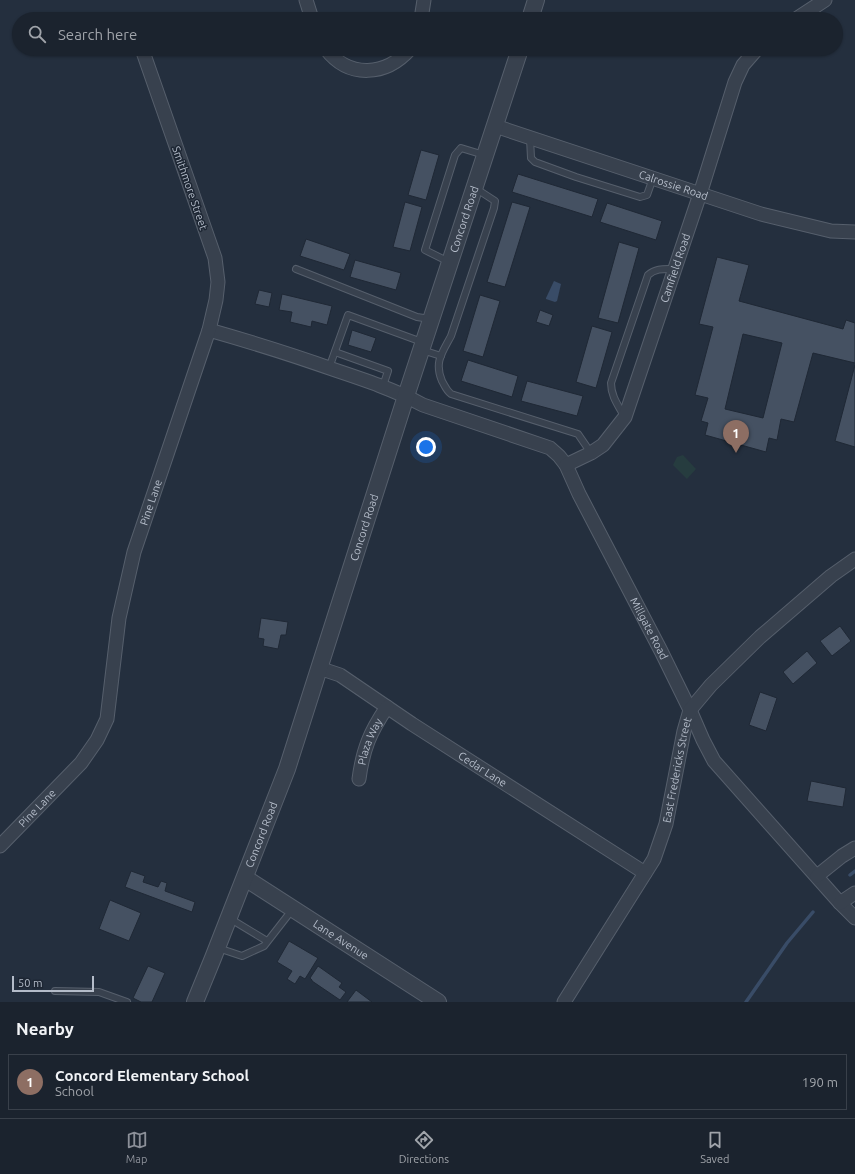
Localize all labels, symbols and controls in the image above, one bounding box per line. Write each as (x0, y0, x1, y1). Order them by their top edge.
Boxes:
search box (12, 12, 843, 56)
icon: search (26, 23, 48, 45)
text: Search here (58, 26, 137, 43)
street label: Smithmore Street (170, 144, 210, 232)
street label: Calrossie Road (637, 168, 710, 202)
street label: Concord Road (447, 184, 481, 254)
street label: Camfield Road (658, 232, 692, 304)
pin: 1 (723, 420, 749, 453)
your location (416, 437, 436, 457)
street label: Pine Lane (137, 478, 164, 527)
street label: Concord Road (348, 493, 380, 562)
street label: Millgate Road (628, 595, 670, 661)
street label: East Fredericks Street (660, 715, 694, 824)
street label: Plaza Way (355, 716, 385, 766)
street label: Cedar Lane (456, 749, 509, 789)
street label: Pine Lane (16, 787, 58, 829)
street label: Concord Road (243, 800, 280, 869)
street label: Lane Avenue (311, 917, 371, 962)
scale bar (12, 974, 94, 993)
text: 50 m (18, 977, 42, 989)
text: Nearby (16, 1019, 74, 1038)
text: Concord Elementary School (55, 1067, 249, 1084)
text: 1 (26, 1075, 34, 1089)
text: 190 m (802, 1075, 838, 1089)
text: School (55, 1084, 94, 1098)
tab: Map (126, 1129, 148, 1165)
tab: Directions (399, 1129, 449, 1165)
tab: Saved (700, 1129, 729, 1165)

